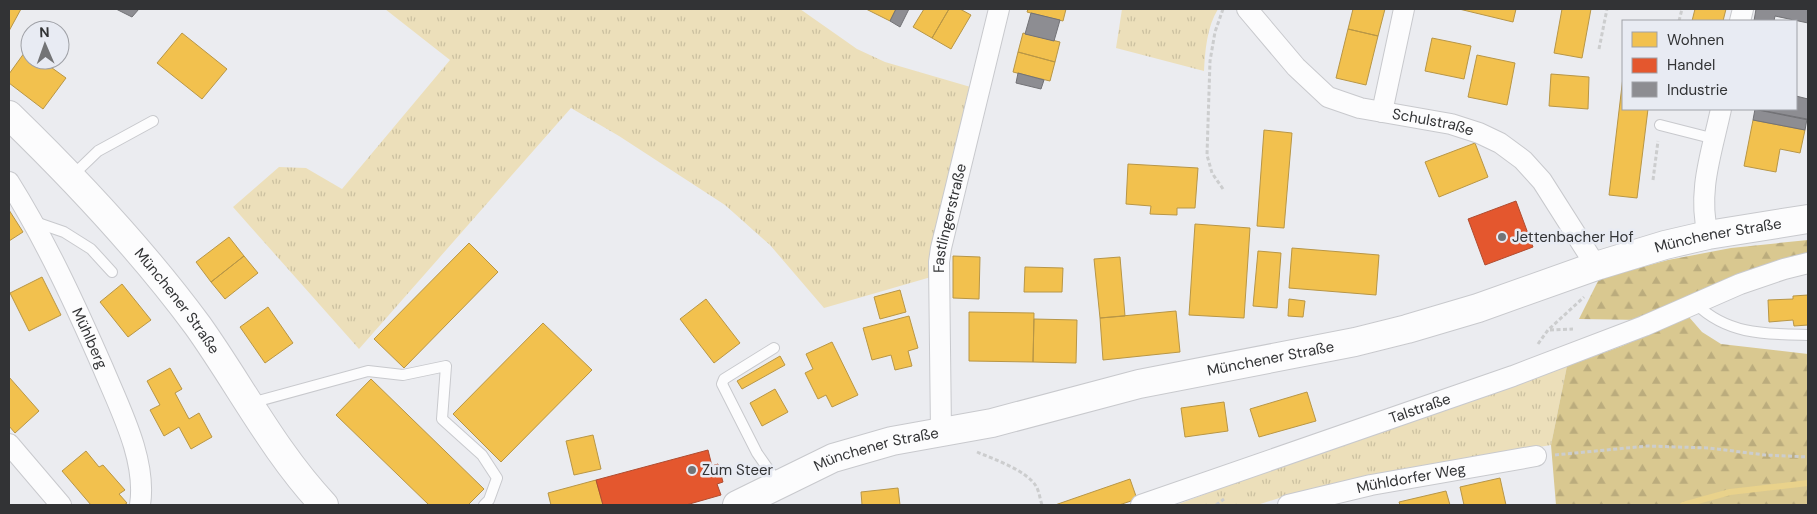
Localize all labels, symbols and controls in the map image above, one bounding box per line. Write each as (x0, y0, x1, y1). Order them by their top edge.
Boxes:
north arrow (20, 20, 70, 70)
legend (1622, 20, 1797, 110)
text: N (39, 23, 50, 41)
text: Wohnen (1667, 30, 1724, 50)
text: Handel (1667, 55, 1715, 75)
text: Industrie (1667, 80, 1728, 100)
street label: Schulstraße (1391, 104, 1476, 141)
street label: Fastlingerstraße (929, 161, 971, 273)
street label: Münchener Straße (1652, 213, 1783, 258)
place label: Jettenbacher Hof (1512, 227, 1634, 247)
marker: Jettenbacher Hof (1496, 231, 1508, 243)
street label: Münchener Straße (130, 244, 224, 358)
street label: Mühlberg (67, 304, 112, 372)
street label: Münchener Straße (1205, 336, 1336, 381)
street label: Talstraße (1386, 388, 1453, 428)
street label: Münchener Straße (810, 423, 940, 476)
street label: Mühldorfer Weg (1354, 459, 1467, 498)
place label: Zum Steer (702, 460, 773, 480)
marker: Zum Steer (686, 464, 698, 476)

